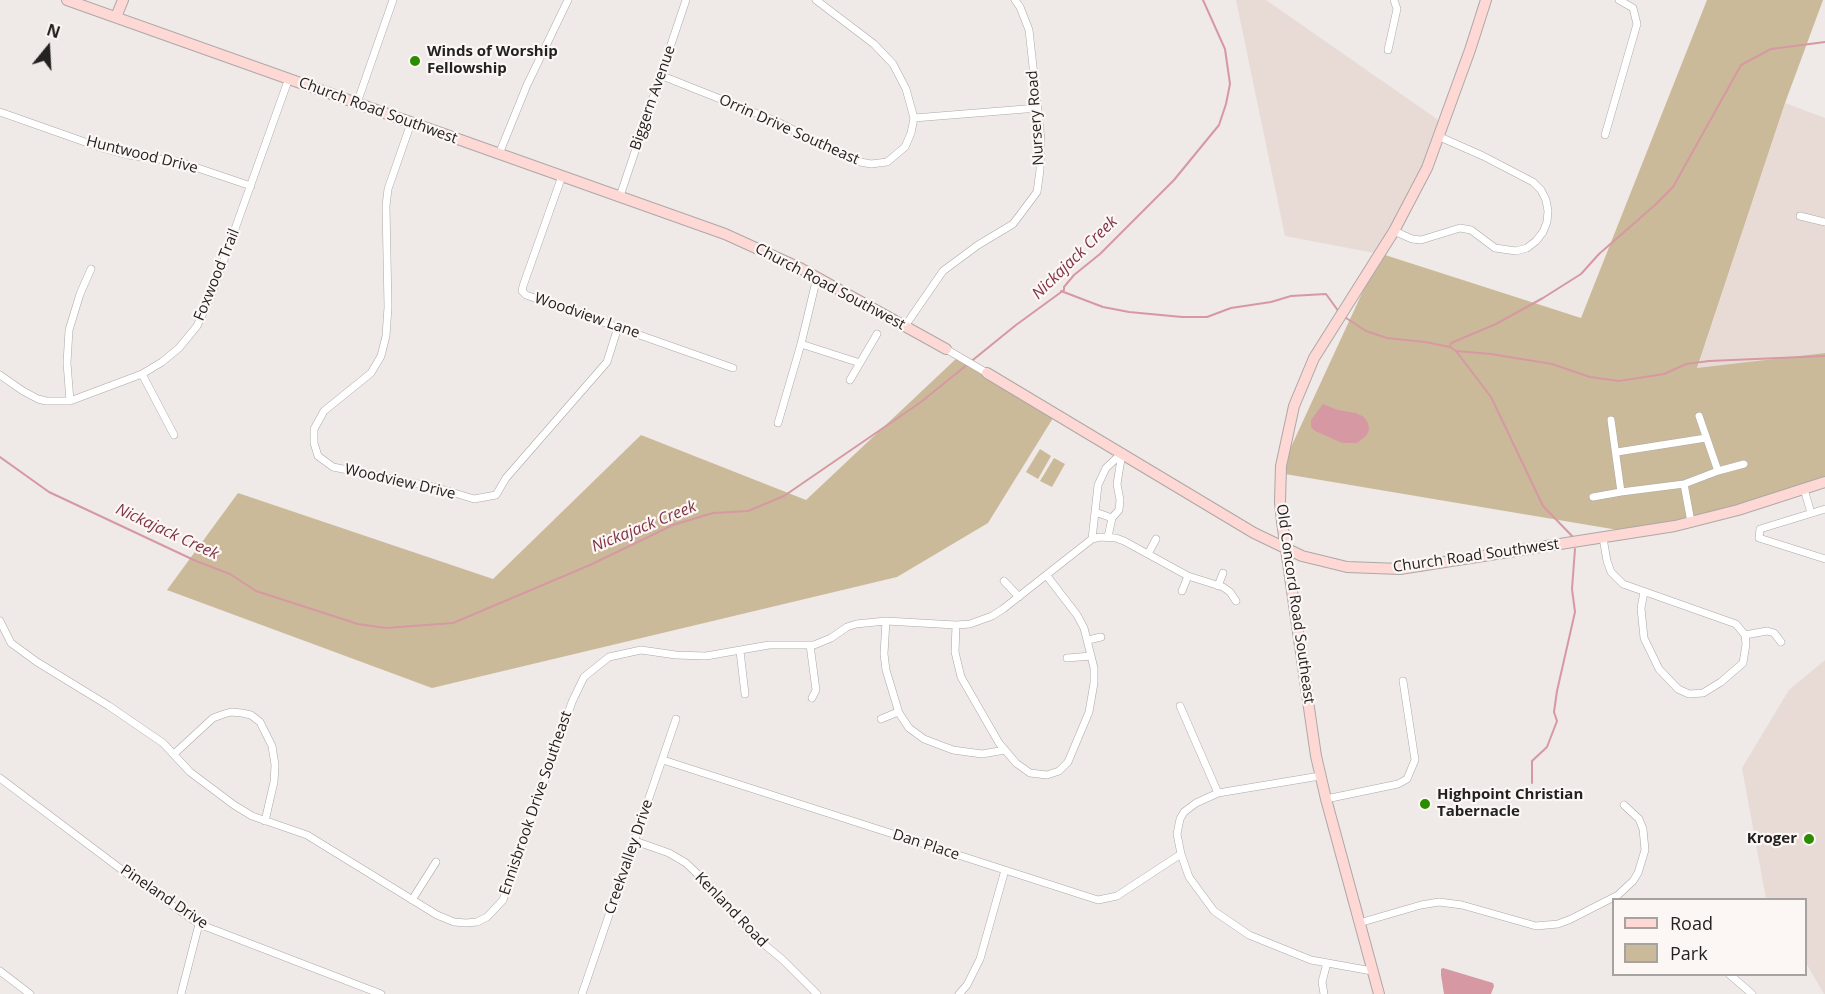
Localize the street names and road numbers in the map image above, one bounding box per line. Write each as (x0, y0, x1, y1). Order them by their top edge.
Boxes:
street label: Biggern Avenue (627, 43, 679, 153)
street label: Nursery Road (1024, 70, 1048, 166)
street label: Church Road Southwest (296, 74, 460, 148)
street label: Orrin Drive Southeast (716, 91, 862, 169)
street label: Huntwood Drive (84, 132, 200, 178)
street label: Foxwood Trail (190, 226, 244, 324)
street label: Church Road Southwest (752, 240, 908, 334)
street label: Woodview Lane (532, 290, 642, 342)
street label: Woodview Drive (343, 461, 457, 503)
street label: Old Concord Road Southeast (1272, 503, 1318, 705)
street label: Church Road Southwest (1392, 535, 1560, 577)
street label: Ennisbrook Drive Southeast (496, 709, 576, 897)
street label: Creekvalley Drive (601, 797, 657, 917)
street label: Dan Place (890, 826, 962, 864)
street label: Pineland Drive (117, 861, 211, 933)
street label: Kenland Road (691, 869, 771, 951)

